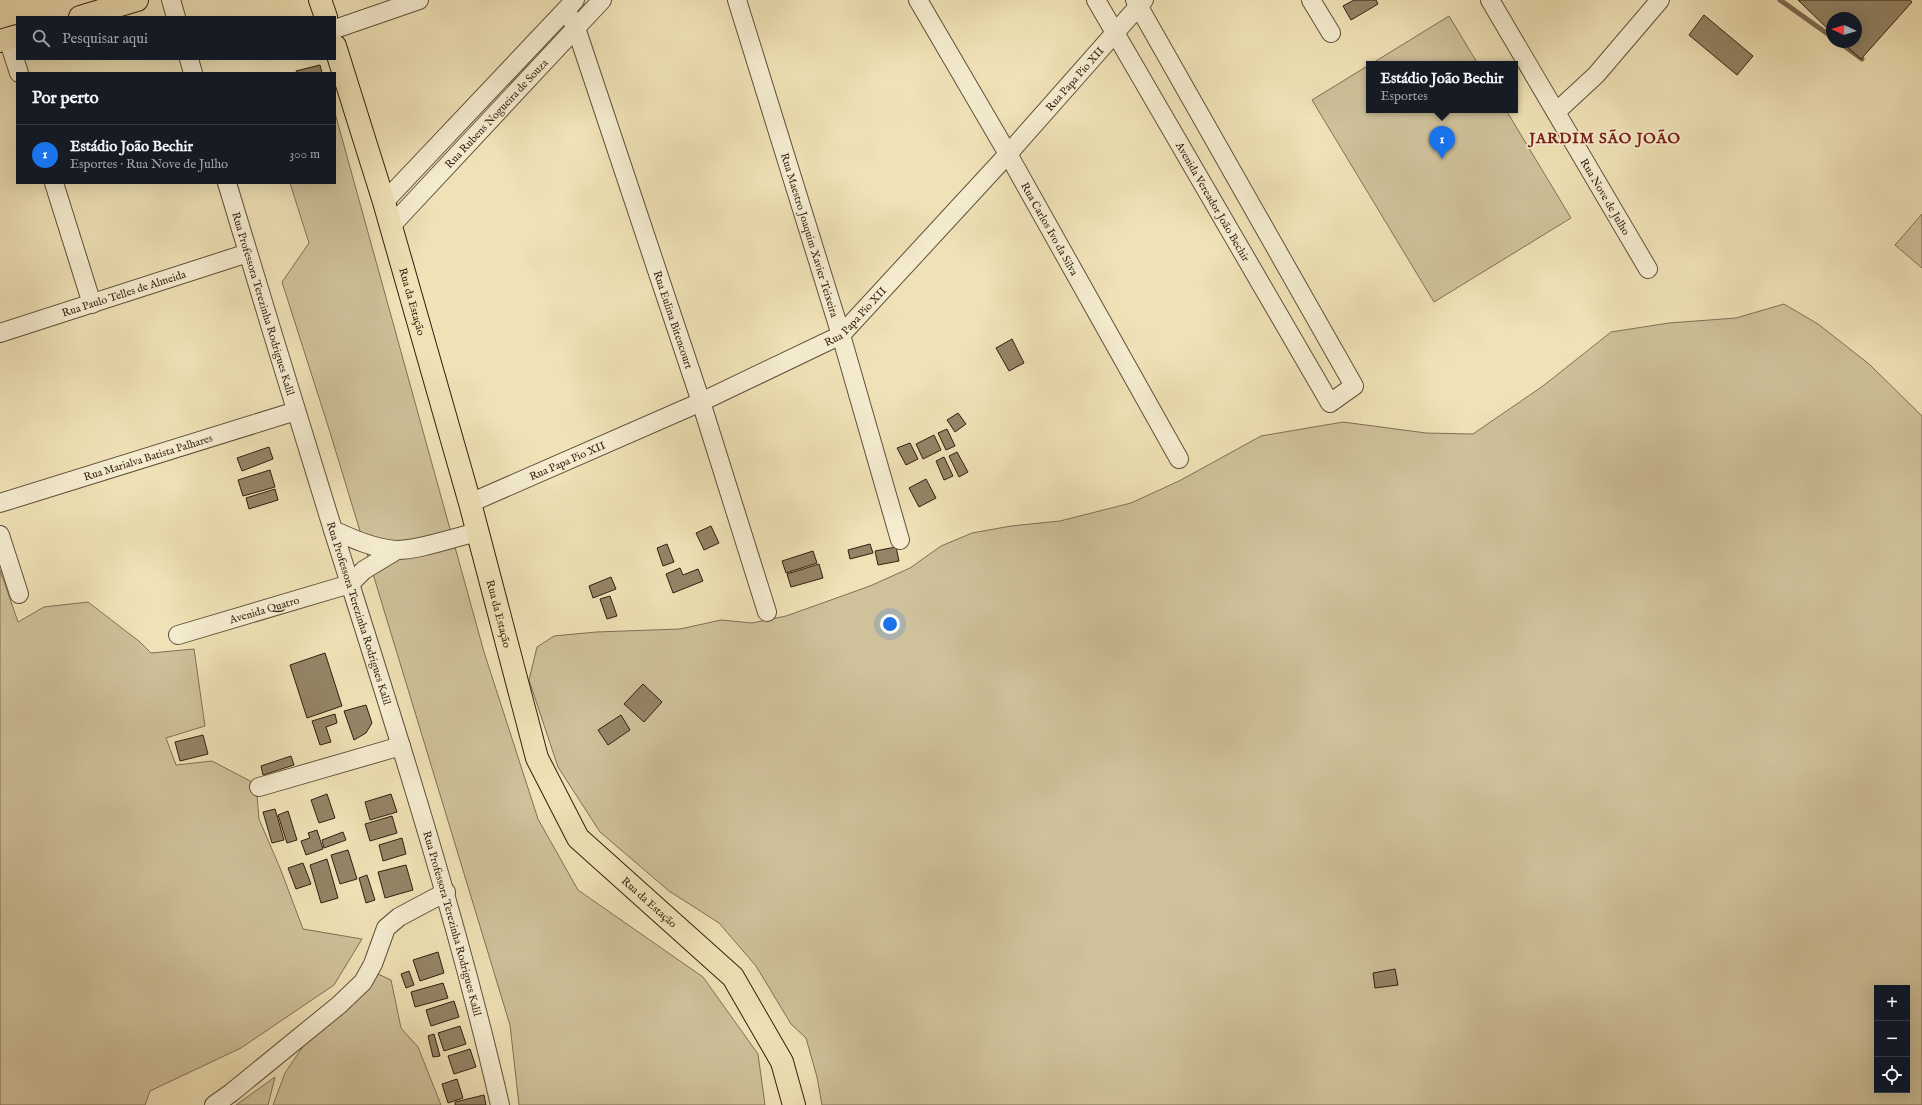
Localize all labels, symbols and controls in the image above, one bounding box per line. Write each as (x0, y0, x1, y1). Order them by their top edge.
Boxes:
north arrow (1826, 12, 1862, 48)
search box (16, 16, 336, 60)
icon: search (30, 27, 52, 49)
text: Pesquisar aqui (62, 29, 148, 48)
street label: Rua Papa Pio XII (1043, 44, 1108, 115)
street label: Rua Rubens Nogueira de Souza (442, 56, 552, 172)
popup (1366, 61, 1518, 113)
text: Estádio João Bechir (1381, 69, 1504, 88)
text: Por perto (32, 88, 99, 109)
text: Esportes (1381, 88, 1428, 105)
pin: 1 (1429, 126, 1455, 159)
district label: JARDIM SÃO JOÃO (1527, 129, 1681, 148)
text: Estádio João Bechir (70, 137, 193, 156)
street label: Avenida Vereador João Bechir (1171, 139, 1252, 264)
text: 1 (43, 146, 47, 163)
text: 300 m (289, 146, 320, 163)
street label: Rua Maestro Joaquim Xavier Teixeira (777, 151, 841, 319)
text: Esportes · Rua Nove de Julho (70, 156, 228, 173)
street label: Rua Nove de Julho (1577, 156, 1633, 238)
street label: Rua Carlos Ivo da Silva (1017, 180, 1081, 279)
street label: Rua Professora Terezinha Rodrigues Kalil (228, 210, 297, 397)
street label: Rua da Estação (395, 266, 428, 337)
street label: Rua Paulo Telles de Almeida (60, 267, 188, 321)
street label: Rua Eulina Bitencourt (650, 269, 695, 371)
street label: Rua Papa Pio XII (822, 284, 890, 350)
street label: Rua Marialva Batista Palhares (82, 431, 215, 485)
street label: Rua Papa Pio XII (527, 439, 608, 484)
street label: Rua Professora Terezinha Rodrigues Kalil (323, 520, 394, 707)
street label: Rua da Estação (482, 578, 514, 650)
street label: Avenida Quatro (227, 593, 301, 628)
your location (880, 614, 900, 634)
street label: Rua Professora Terezinha Rodrigues Kalil (419, 829, 484, 1018)
street label: Rua da Estação (618, 874, 679, 931)
map controls (1874, 985, 1910, 1093)
button: + (1874, 985, 1910, 1021)
button: − (1874, 1021, 1910, 1057)
button: locate (1874, 1057, 1910, 1093)

